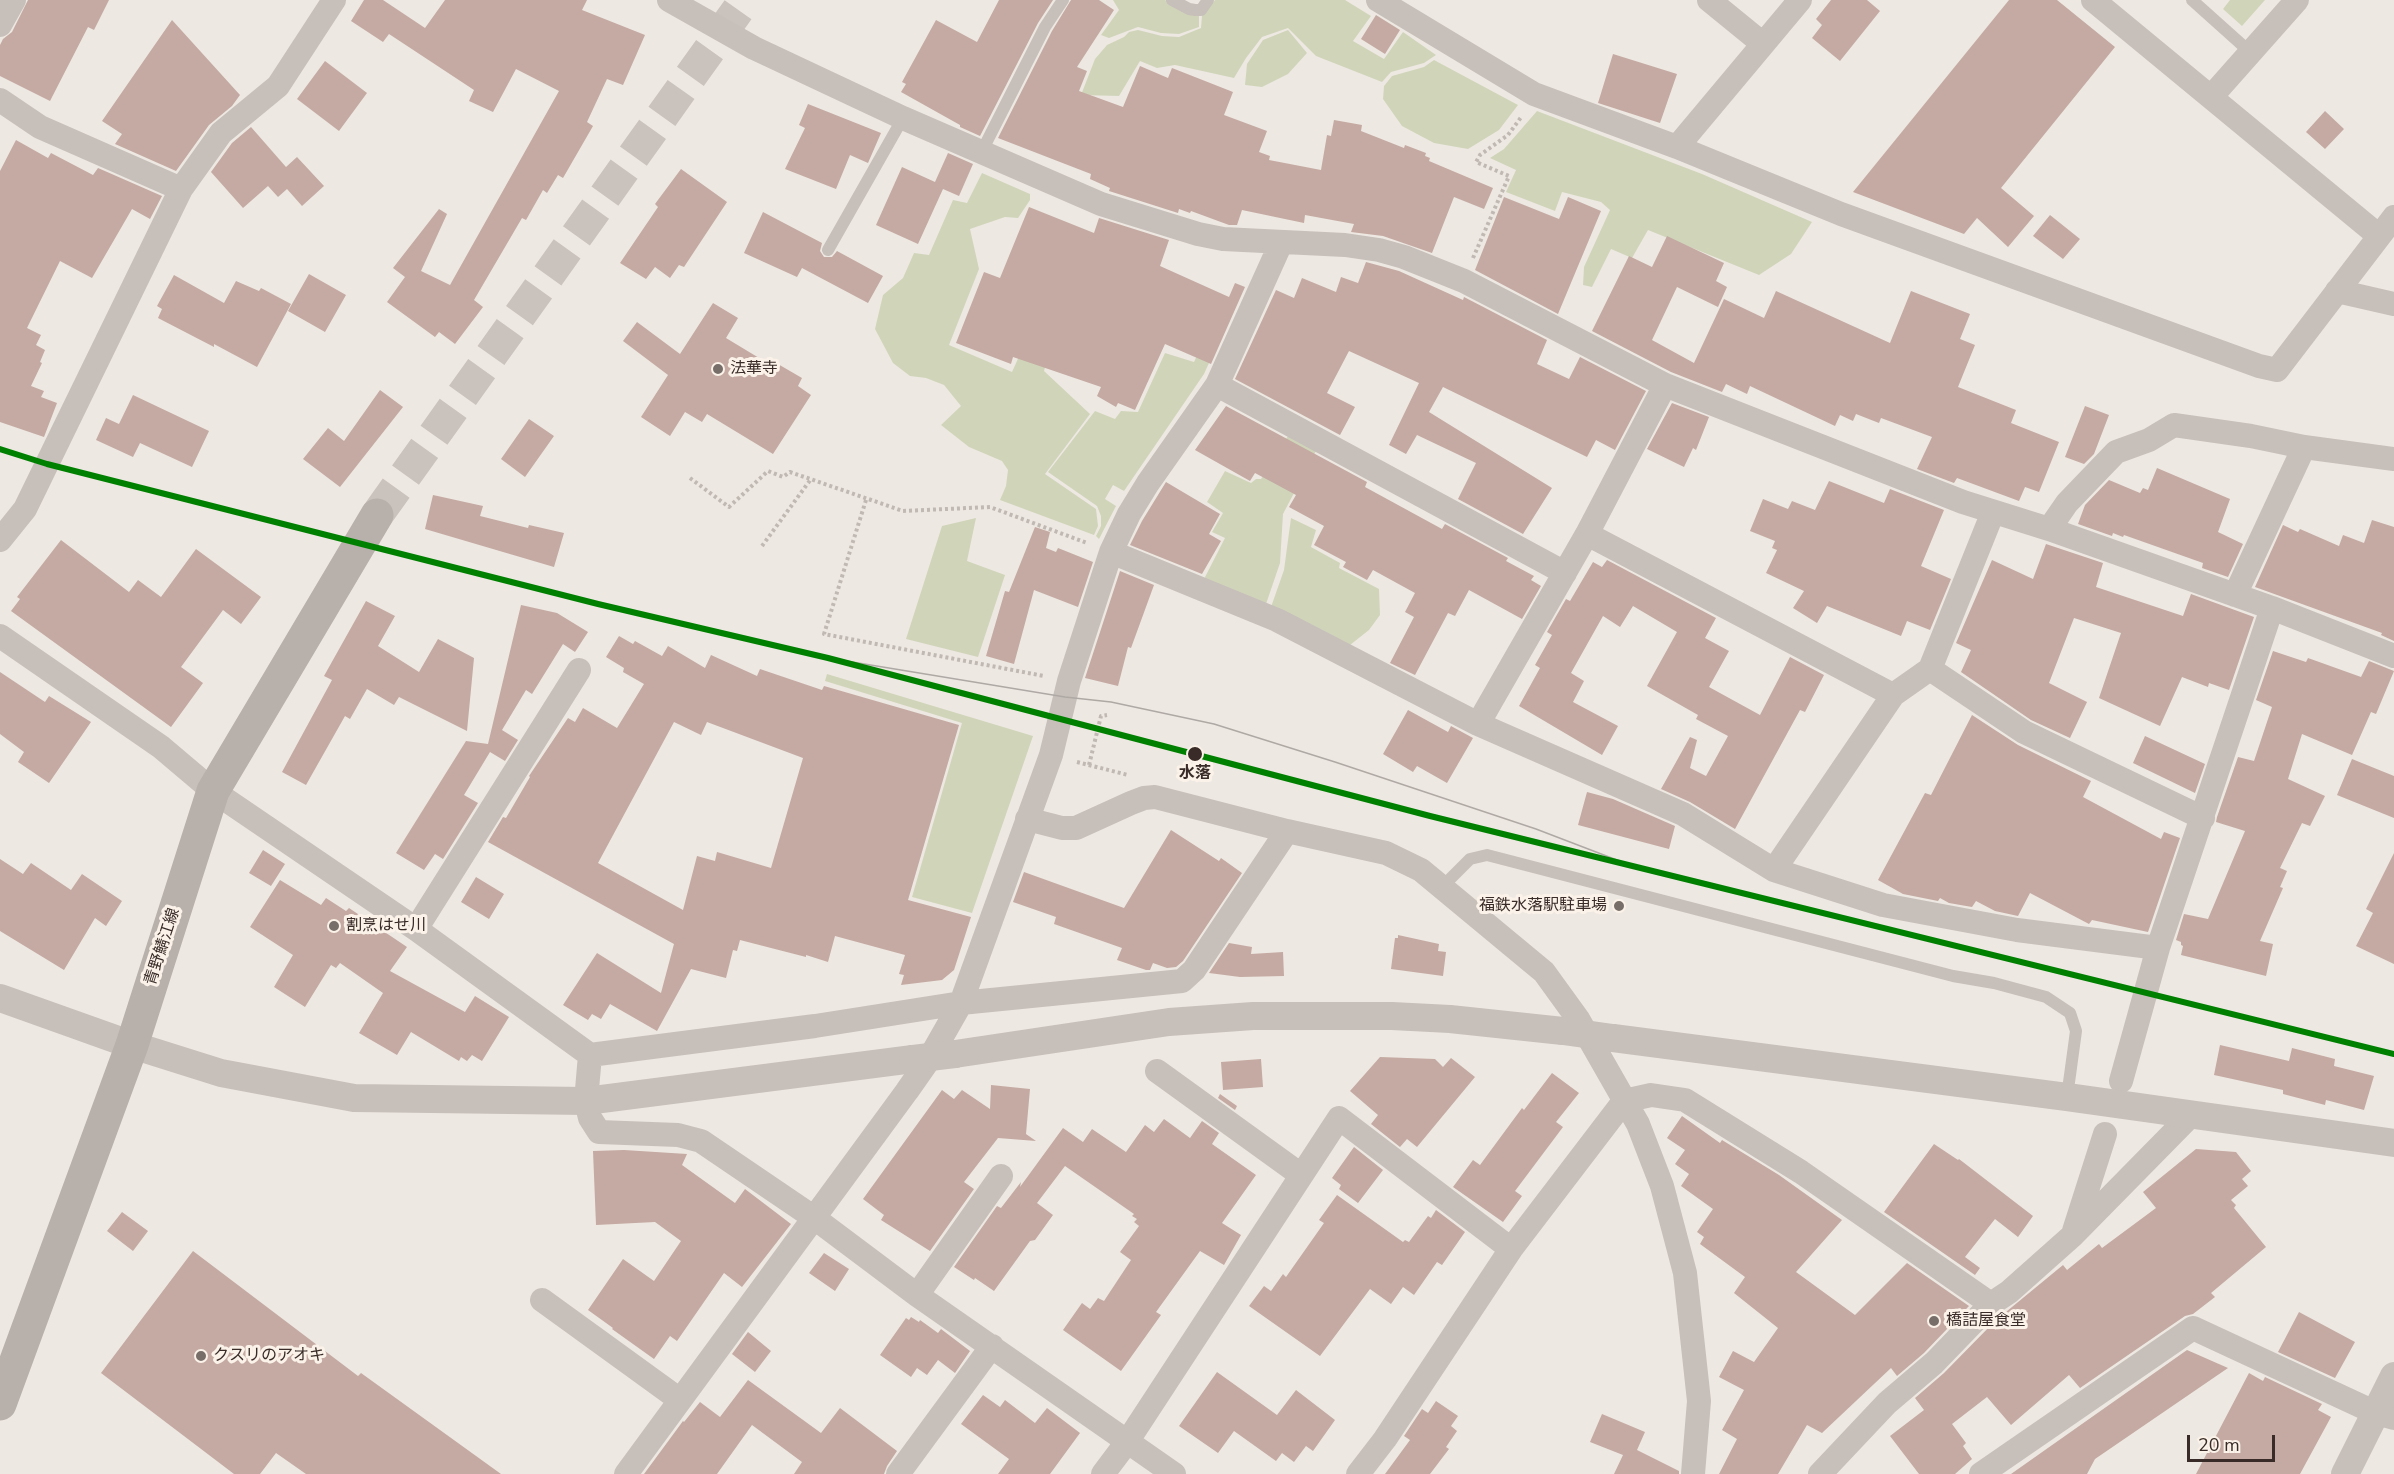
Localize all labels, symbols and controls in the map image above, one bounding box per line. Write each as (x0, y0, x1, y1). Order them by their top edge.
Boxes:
place label: 法華寺 (730, 359, 778, 379)
marker: 法華寺 (711, 362, 725, 376)
marker: 水落 (1186, 745, 1204, 763)
place label: 水落 (1179, 764, 1211, 784)
place label: 福鉄水落駅駐車場 (1479, 896, 1607, 916)
marker: 福鉄水落駅駐車場 (1612, 899, 1626, 913)
street label: 青野鯖江線 (142, 906, 184, 988)
place label: 割烹はせ川 (346, 916, 426, 936)
marker: 割烹はせ川 (327, 919, 341, 933)
place label: 橋詰屋食堂 (1946, 1311, 2026, 1331)
marker: 橋詰屋食堂 (1927, 1314, 1941, 1328)
place label: クスリのアオキ (213, 1346, 325, 1366)
marker: クスリのアオキ (194, 1349, 208, 1363)
scale bar (2190, 1423, 2278, 1461)
text: 20 m (2198, 1433, 2240, 1457)

